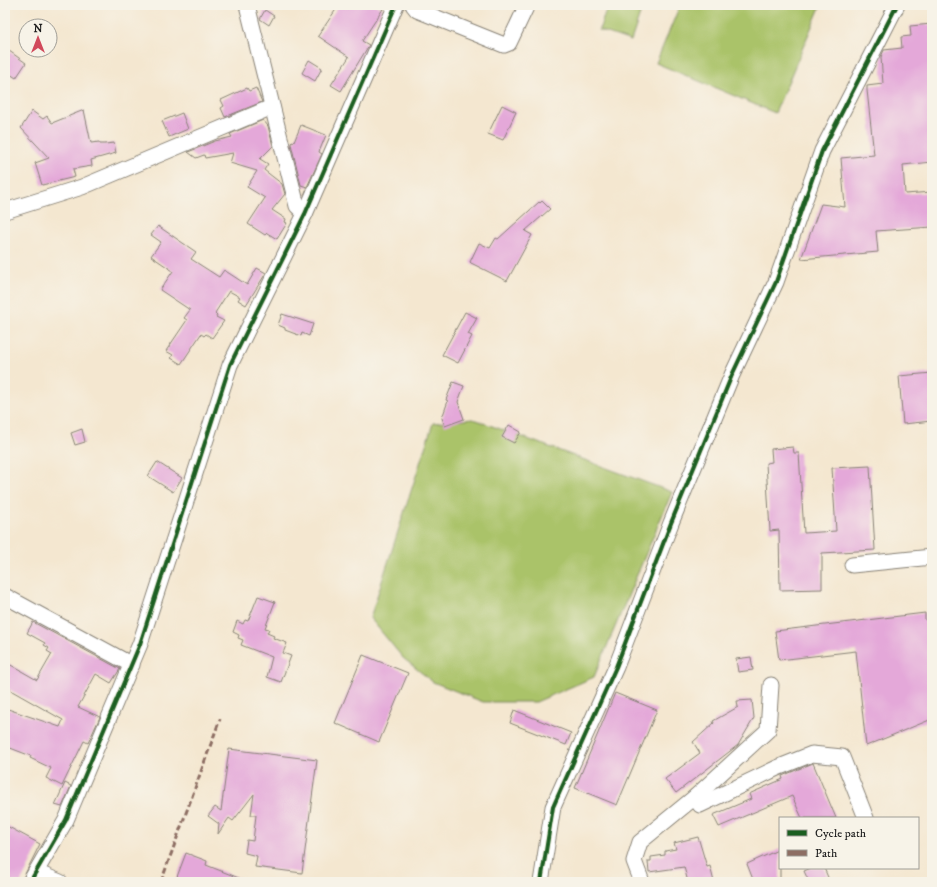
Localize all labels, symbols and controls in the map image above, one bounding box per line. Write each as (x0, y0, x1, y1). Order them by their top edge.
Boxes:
north arrow (18, 18, 58, 58)
text: N (33, 22, 43, 36)
legend (779, 817, 919, 869)
text: Cycle path (815, 826, 867, 841)
text: Path (815, 846, 838, 861)

